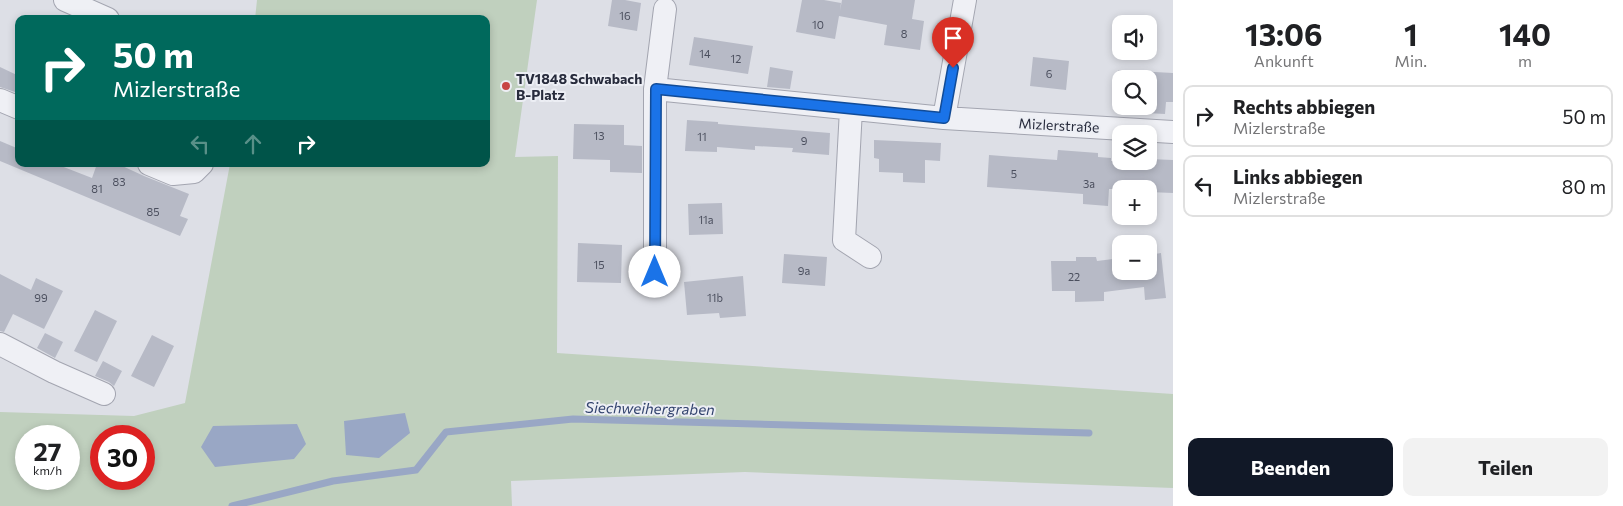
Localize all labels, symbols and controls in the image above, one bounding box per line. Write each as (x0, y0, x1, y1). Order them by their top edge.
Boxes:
house number: 16 (619, 9, 631, 22)
map controls (1112, 15, 1157, 280)
button: sound (1112, 15, 1157, 60)
text: 13:06 (1245, 15, 1323, 52)
text: 1 (1404, 15, 1418, 52)
text: 140 (1499, 15, 1551, 52)
pin (932, 17, 974, 68)
house number: 10 (812, 18, 824, 31)
icon: arrive (939, 24, 967, 52)
house number: 8 (901, 27, 908, 40)
text: 50 m (113, 32, 194, 75)
icon: right (30, 35, 95, 100)
house number: 14 (699, 47, 711, 60)
text: Ankunft (1254, 51, 1314, 70)
text: Min. (1395, 51, 1427, 70)
text: m (1518, 51, 1532, 70)
house number: 12 (731, 52, 741, 65)
house number: 6 (1046, 67, 1053, 80)
place label: TV1848 Schwabach B-Platz (516, 70, 642, 103)
button: search (1112, 70, 1157, 115)
text: Mizlerstraße (113, 75, 240, 102)
marker: TV1848 Schwabach B-Platz (500, 80, 512, 92)
text: Rechts abbiegen (1233, 95, 1375, 118)
icon: right (1190, 102, 1218, 130)
text: 50 m (1562, 105, 1606, 128)
street label: Mizlerstraße (1018, 114, 1100, 136)
text: Mizlerstraße (1233, 118, 1326, 137)
button: layers (1112, 125, 1157, 170)
house number: 13 (594, 129, 604, 142)
icon: left (186, 130, 214, 158)
icon: ahead (239, 130, 267, 158)
icon: right (292, 130, 320, 158)
house number: 11 (697, 130, 707, 143)
house number: 9 (801, 134, 808, 147)
text: Links abbiegen (1233, 165, 1363, 188)
house number: 5 (1011, 167, 1017, 180)
icon: left (1190, 172, 1218, 200)
house number: 83 (113, 175, 125, 188)
text: 80 m (1562, 175, 1606, 198)
house number: 3a (1083, 177, 1095, 190)
button: + (1112, 180, 1157, 225)
house number: 81 (91, 182, 103, 195)
text: Mizlerstraße (1233, 188, 1326, 207)
house number: 85 (147, 205, 160, 218)
house number: 11a (698, 213, 714, 226)
button: − (1112, 235, 1157, 280)
position arrow (628, 245, 680, 297)
house number: 15 (593, 258, 605, 271)
house number: 9a (798, 264, 810, 277)
house number: 22 (1068, 270, 1080, 283)
house number: 99 (34, 291, 48, 304)
house number: 11b (707, 291, 723, 304)
water label: Siechweihergraben (585, 398, 715, 418)
speed limit sign: 30 (90, 425, 155, 490)
text: 27 (34, 436, 61, 466)
button: Beenden (1188, 438, 1393, 496)
button: Teilen (1403, 438, 1608, 496)
text: km/h (33, 463, 62, 477)

